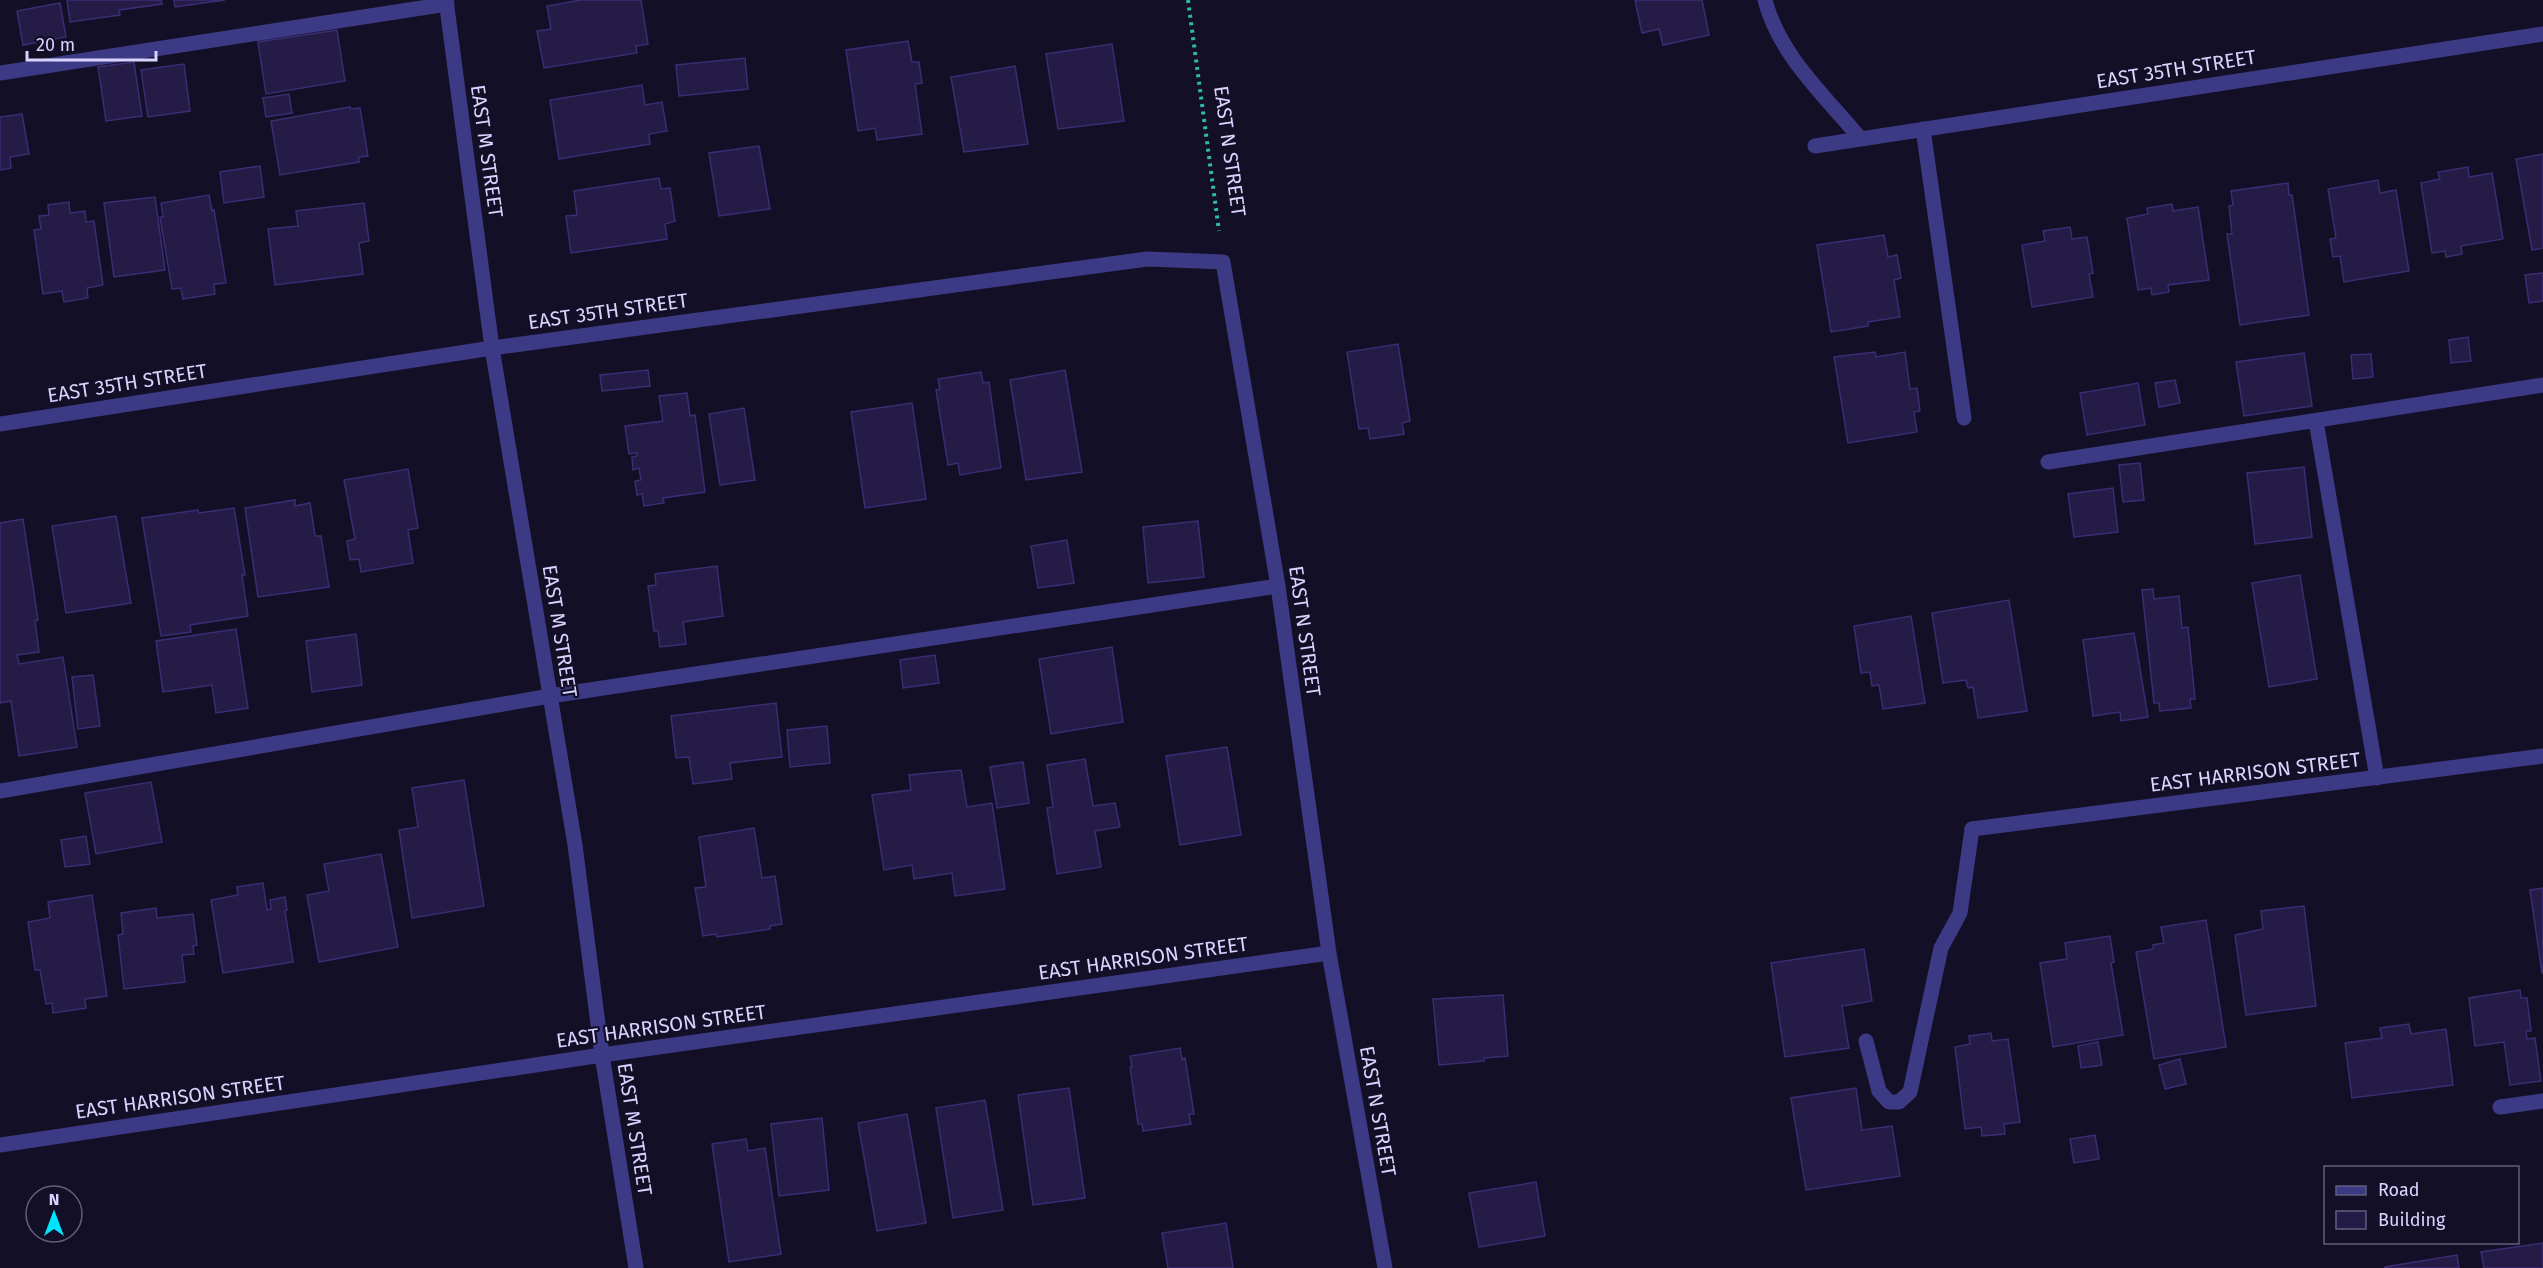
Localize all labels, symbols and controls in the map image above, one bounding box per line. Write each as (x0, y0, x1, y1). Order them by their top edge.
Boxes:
scale bar (27, 24, 156, 62)
text: 20 m (36, 34, 75, 56)
street label: EAST 35TH STREET (2094, 44, 2258, 93)
street label: EAST M STREET (466, 83, 508, 220)
street label: EAST N STREET (1209, 84, 1251, 219)
street label: EAST 35TH STREET (526, 288, 690, 334)
street label: EAST 35TH STREET (45, 358, 209, 407)
street label: EAST M STREET (538, 563, 582, 700)
street label: EAST N STREET (1284, 564, 1326, 699)
street label: EAST HARRISON STREET (2148, 747, 2362, 797)
street label: EAST HARRISON STREET (1036, 931, 1250, 985)
street label: EAST HARRISON STREET (554, 999, 768, 1053)
street label: EAST N STREET (1355, 1044, 1401, 1179)
street label: EAST M STREET (613, 1061, 657, 1198)
street label: EAST HARRISON STREET (73, 1070, 287, 1124)
legend (2324, 1166, 2519, 1244)
text: Road (2378, 1179, 2420, 1201)
north arrow (24, 1184, 84, 1244)
text: N (49, 1190, 59, 1209)
text: Building (2378, 1209, 2446, 1231)

